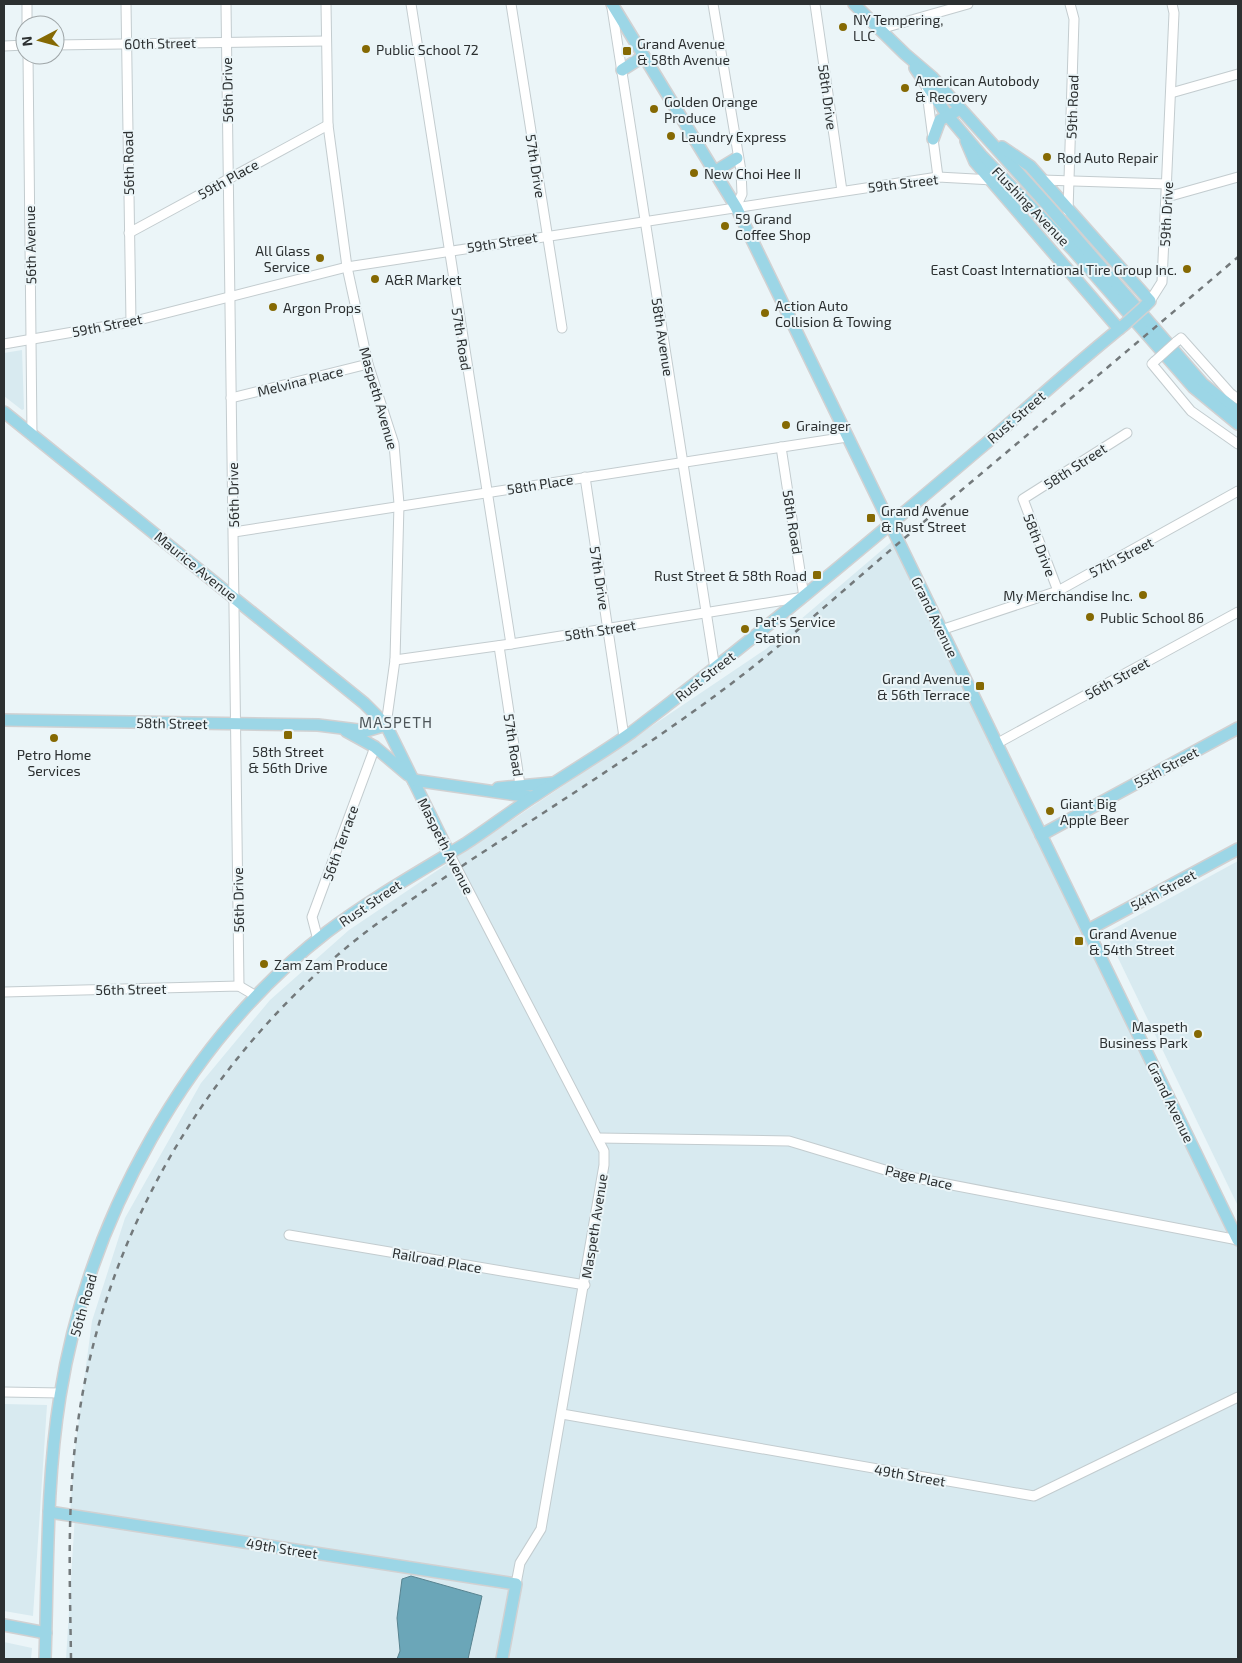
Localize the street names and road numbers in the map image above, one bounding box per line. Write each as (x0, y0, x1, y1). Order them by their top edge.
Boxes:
street label: 60th Street (124, 34, 196, 52)
street label: 56th Drive (218, 57, 236, 123)
street label: 58th Drive (815, 63, 841, 131)
street label: 59th Road (1062, 75, 1082, 139)
street label: 56th Road (119, 131, 137, 195)
street label: 57th Drive (523, 133, 549, 199)
street label: 59th Place (195, 155, 261, 203)
street label: Flushing Avenue (989, 163, 1073, 249)
street label: 59th Street (867, 170, 939, 196)
street label: 59th Drive (1156, 181, 1176, 247)
street label: 56th Avenue (21, 206, 39, 284)
street label: 59th Street (466, 228, 538, 256)
street label: 58th Avenue (648, 297, 678, 377)
street label: 57th Road (449, 306, 475, 372)
street label: 59th Street (71, 310, 143, 340)
street label: Maspeth Avenue (356, 345, 402, 451)
street label: Melvina Place (255, 362, 345, 400)
street label: Rust Street (984, 387, 1048, 447)
street label: 58th Street (1040, 439, 1110, 493)
street label: 56th Drive (224, 462, 242, 528)
street label: 58th Place (506, 470, 574, 498)
street label: 58th Road (780, 489, 806, 555)
street label: 58th Drive (1020, 511, 1060, 579)
street label: Maurice Avenue (151, 528, 241, 604)
street label: 57th Street (1086, 533, 1156, 581)
street label: 57th Drive (587, 545, 613, 611)
street label: Grand Avenue (908, 574, 962, 660)
street label: 58th Street (563, 616, 637, 644)
street label: Rust Street (672, 647, 738, 705)
street label: 56th Street (1082, 653, 1152, 703)
street label: 57th Road (501, 712, 527, 778)
street label: 58th Street (136, 714, 208, 732)
street label: 55th Street (1131, 743, 1201, 791)
street label: Maspeth Avenue (414, 795, 478, 897)
street label: 56th Terrace (318, 803, 362, 883)
street label: 54th Street (1127, 866, 1199, 914)
street label: 56th Drive (229, 867, 247, 933)
street label: Rust Street (336, 876, 404, 930)
street label: 56th Street (95, 980, 167, 998)
street label: Grand Avenue (1144, 1059, 1198, 1145)
street label: Page Place (884, 1161, 954, 1193)
street label: Maspeth Avenue (577, 1172, 611, 1280)
street label: Railroad Place (391, 1244, 483, 1276)
street label: 56th Road (66, 1272, 100, 1338)
street label: 49th Street (873, 1460, 947, 1490)
street label: 49th Street (245, 1534, 319, 1562)

